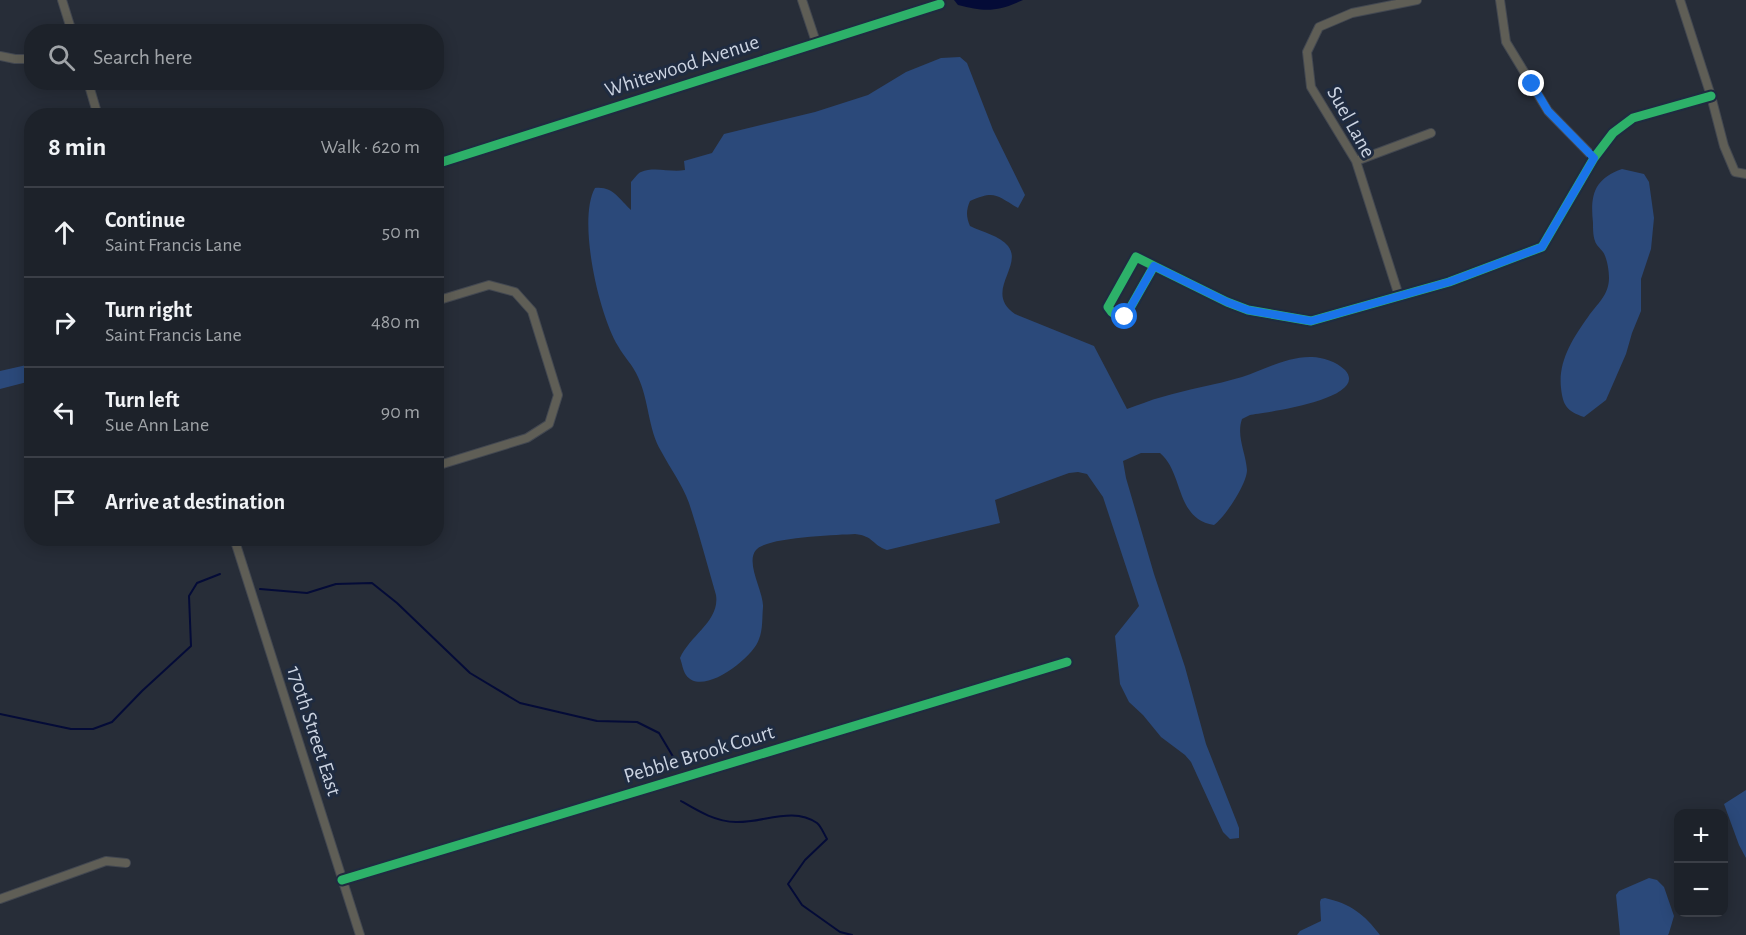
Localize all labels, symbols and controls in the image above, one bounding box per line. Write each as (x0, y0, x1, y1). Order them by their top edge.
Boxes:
search box (24, 24, 444, 90)
street label: Whitewood Avenue (602, 31, 762, 101)
icon: search (45, 41, 78, 74)
text: Search here (93, 46, 192, 68)
route end (1518, 70, 1544, 96)
street label: Suel Lane (1323, 83, 1379, 161)
text: 8 min (48, 134, 106, 160)
text: Walk · 620 m (320, 137, 420, 157)
text: Continue (105, 209, 185, 231)
icon: ahead (48, 216, 81, 249)
text: 50 m (382, 222, 420, 242)
text: Saint Francis Lane (105, 235, 242, 255)
text: Turn right (105, 299, 192, 321)
route start (1111, 303, 1137, 329)
icon: right (48, 306, 81, 339)
text: 480 m (371, 312, 420, 332)
text: Saint Francis Lane (105, 325, 242, 345)
text: Turn left (105, 389, 179, 411)
icon: left (48, 396, 81, 429)
text: 90 m (381, 402, 420, 422)
text: Sue Ann Lane (105, 415, 209, 435)
icon: arrive (48, 486, 81, 519)
text: Arrive at destination (105, 491, 285, 513)
street label: 170th Street East (283, 664, 345, 799)
street label: Pebble Brook Court (621, 721, 777, 787)
map controls (1674, 809, 1728, 917)
button: + (1674, 809, 1728, 863)
button: − (1674, 863, 1728, 917)

